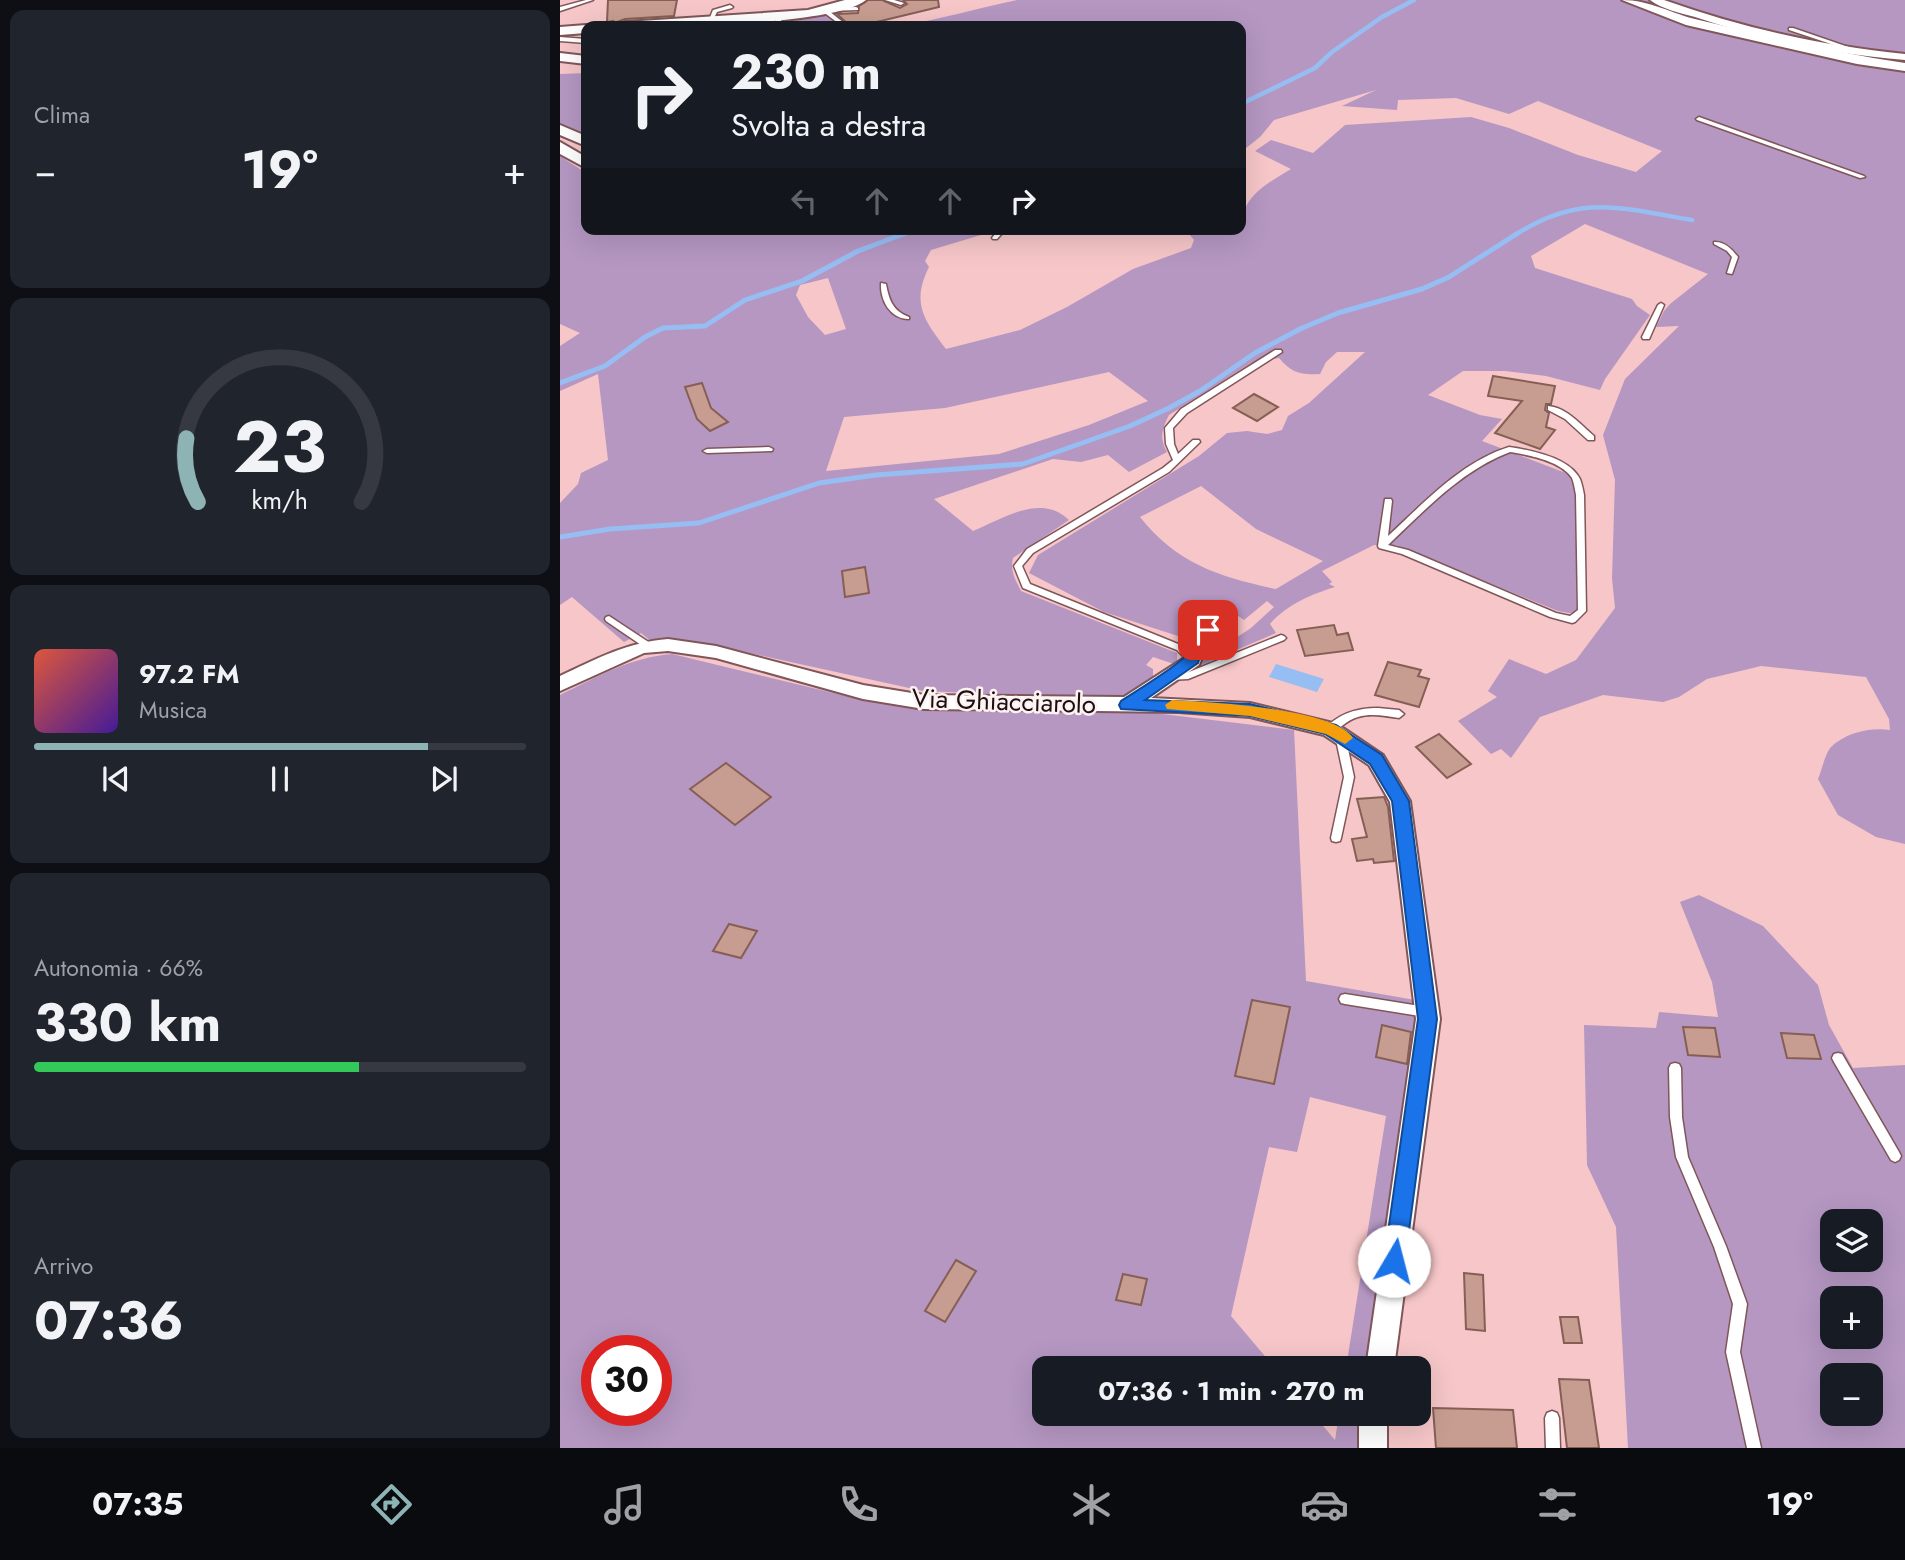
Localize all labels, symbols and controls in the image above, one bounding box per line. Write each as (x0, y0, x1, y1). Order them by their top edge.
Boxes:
text: 230 m (731, 37, 881, 107)
icon: right (616, 49, 707, 140)
text: Clima (34, 98, 90, 132)
text: Svolta a destra (731, 102, 926, 148)
text: 19° (241, 132, 318, 208)
text: − (34, 143, 56, 198)
text: + (503, 143, 526, 198)
icon: left (785, 182, 823, 220)
icon: ahead (858, 182, 896, 220)
icon: ahead (931, 182, 969, 220)
icon: right (1004, 182, 1042, 220)
text: 23 (234, 395, 326, 500)
text: km/h (252, 482, 308, 518)
pin (1178, 600, 1238, 660)
icon: arrive (1189, 611, 1227, 649)
text: 97.2 FM (139, 655, 239, 693)
street label: Via Ghiacciarolo (911, 679, 1097, 723)
text: Musica (139, 693, 207, 727)
icon: previous (97, 760, 135, 798)
icon: pause (261, 760, 299, 798)
icon: next (425, 760, 463, 798)
text: Autonomia · 66% (34, 951, 203, 985)
text: 330 km (34, 985, 221, 1061)
map controls (1820, 1209, 1883, 1426)
button: layers (1820, 1209, 1883, 1272)
position arrow (1357, 1224, 1431, 1298)
text: Arrivo (34, 1249, 93, 1283)
text: 07:36 (34, 1283, 184, 1359)
button: + (1820, 1286, 1883, 1349)
speed limit sign: 30 (581, 1335, 672, 1426)
button: − (1820, 1363, 1883, 1426)
text: 07:36 · 1 min · 270 m (1098, 1372, 1365, 1410)
icon: directions (367, 1480, 416, 1529)
icon: music (600, 1480, 649, 1529)
icon: phone (834, 1480, 883, 1529)
icon: climate (1067, 1480, 1116, 1529)
icon: car (1300, 1480, 1349, 1529)
icon: filters (1533, 1480, 1582, 1529)
text: 07:35 (92, 1481, 183, 1527)
text: 19° (1766, 1481, 1813, 1527)

